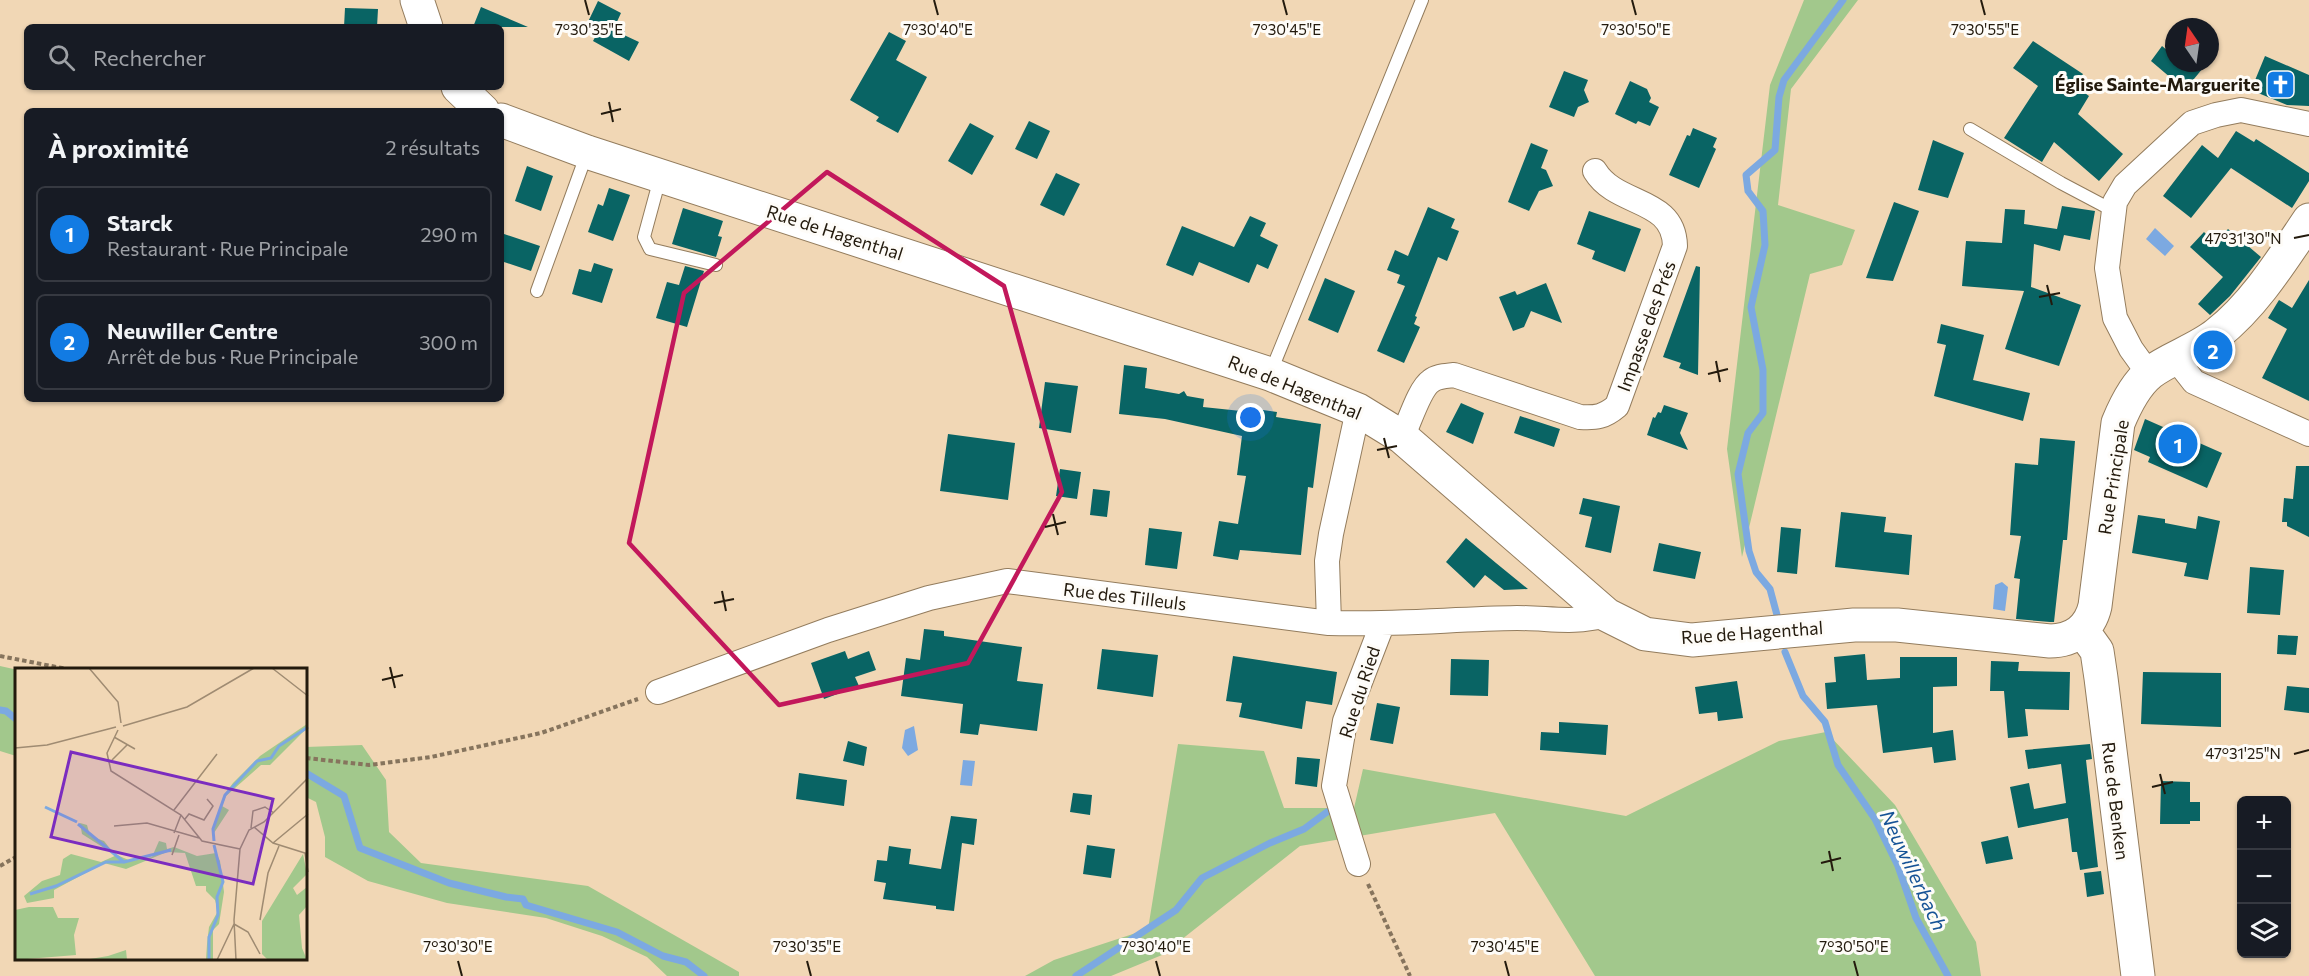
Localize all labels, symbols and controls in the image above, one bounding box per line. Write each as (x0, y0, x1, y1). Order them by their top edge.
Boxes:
north arrow (2165, 18, 2219, 72)
text: 7°30'35"E (555, 20, 623, 38)
text: 7°30'40"E (903, 20, 973, 38)
text: 7°30'45"E (1253, 20, 1321, 38)
text: 7°30'50"E (1601, 20, 1671, 38)
text: 7°30'55"E (1951, 20, 2019, 38)
search box (24, 24, 504, 90)
icon: search (45, 41, 78, 74)
text: Rechercher (93, 44, 206, 71)
church icon: Église Sainte-Marguerite (2265, 68, 2297, 100)
place label: Église Sainte-Marguerite (2055, 73, 2260, 95)
text: À proximité (48, 132, 189, 163)
text: 2 résultats (386, 135, 480, 159)
street label: Rue de Hagenthal (764, 200, 906, 264)
text: Starck (107, 209, 173, 236)
text: 1 (65, 222, 74, 246)
text: 290 m (420, 222, 478, 246)
text: 47°31'30"N (2204, 229, 2282, 247)
text: Restaurant · Rue Principale (107, 236, 348, 260)
street label: Impasse des Prés (1612, 258, 1680, 394)
text: Neuwiller Centre (107, 317, 278, 344)
pin: 2 (2194, 328, 2232, 372)
text: 2 (64, 330, 75, 354)
text: 300 m (419, 330, 478, 354)
text: Arrêt de bus · Rue Principale (107, 344, 358, 368)
street label: Rue de Hagenthal (1225, 350, 1365, 424)
your location (1236, 403, 1265, 432)
street label: Rue Principale (2093, 418, 2133, 536)
pin: 1 (2158, 422, 2198, 466)
street label: Rue des Tilleuls (1062, 578, 1188, 614)
street label: Rue de Hagenthal (1680, 616, 1824, 648)
street label: Rue du Ried (1334, 643, 1384, 741)
inset map (15, 668, 308, 961)
street label: Rue de Benken (2098, 741, 2134, 861)
text: 47°31'25"N (2205, 744, 2281, 762)
map controls (2237, 796, 2291, 958)
button: + (2237, 796, 2291, 850)
water label: Neuwillerbach (1876, 806, 1952, 934)
button: − (2237, 850, 2291, 904)
button: layers (2237, 904, 2291, 958)
text: 7°30'30"E (423, 937, 493, 955)
text: 7°30'35"E (773, 937, 841, 955)
text: 7°30'40"E (1121, 937, 1191, 955)
text: 7°30'45"E (1471, 937, 1539, 955)
text: 7°30'50"E (1819, 937, 1889, 955)

